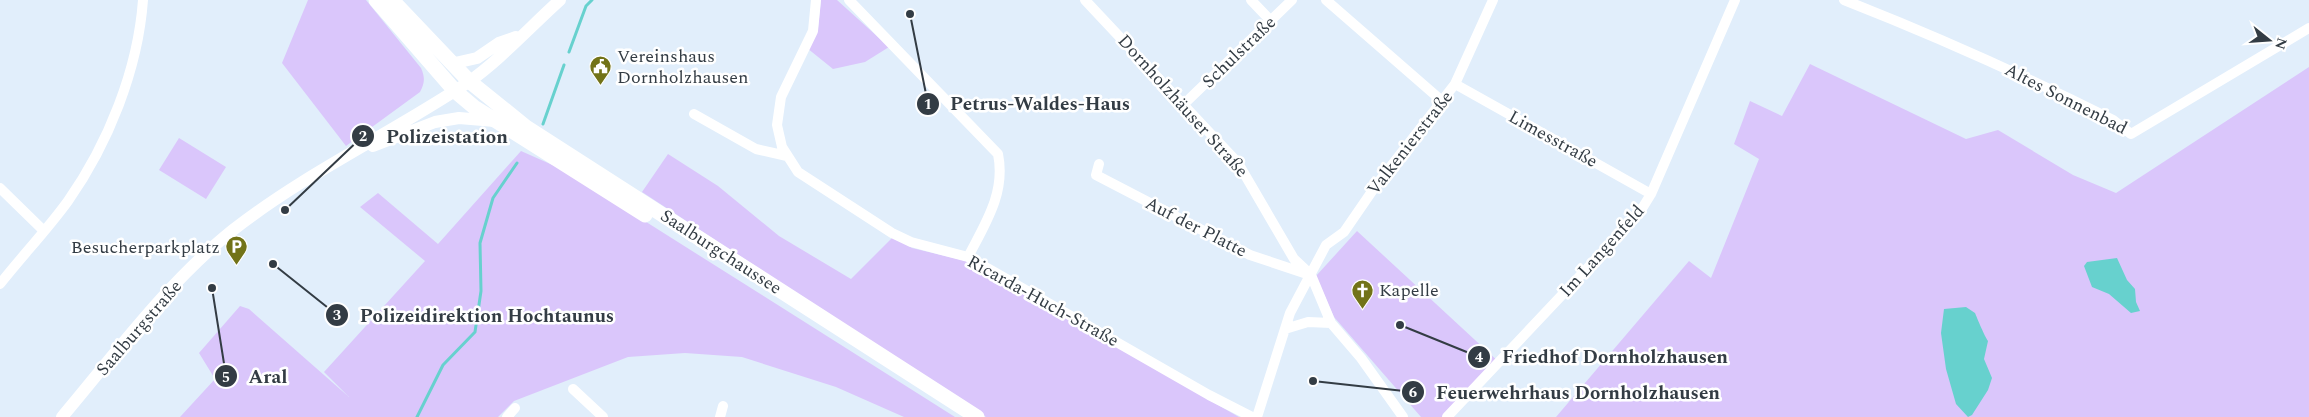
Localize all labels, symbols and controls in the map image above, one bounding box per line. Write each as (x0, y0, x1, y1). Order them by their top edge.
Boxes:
street label: Schulstraße (1196, 10, 1282, 94)
north arrow (2244, 15, 2294, 65)
street label: Dornholzhäuser Straße (1111, 28, 1255, 184)
text: N (2269, 35, 2293, 52)
place label: Vereinshaus Dornholzhausen (617, 43, 749, 91)
public building icon: Vereinshaus Dornholzhausen (589, 54, 613, 85)
street label: Altes Sonnenbad (2000, 56, 2132, 142)
street label: Valkenierstraße (1360, 85, 1460, 201)
callout: Petrus-Waldes-Haus (915, 87, 1140, 121)
text: Petrus-Waldes-Haus (950, 90, 1130, 119)
text: 1 (924, 93, 932, 116)
street label: Limesstraße (1503, 103, 1603, 175)
callout: Polizeistation (351, 119, 518, 153)
text: Polizeistation (386, 123, 508, 152)
text: 2 (359, 125, 367, 148)
street label: Auf der Platte (1140, 190, 1252, 264)
street label: Im Langenfeld (1553, 199, 1651, 303)
street label: Saalburgchaussee (655, 202, 787, 302)
place label: Besucherparkplatz (71, 234, 220, 261)
parking icon: Besucherparkplatz (224, 235, 248, 266)
street label: Ricarda-Huch-Straße (962, 248, 1124, 354)
street label: Saalburgstraße (90, 274, 188, 382)
place label: Kapelle (1379, 277, 1439, 304)
church icon: Kapelle (1351, 278, 1375, 309)
callout: Polizeidirektion Hochtaunus (325, 298, 624, 332)
text: Polizeidirektion Hochtaunus (360, 302, 614, 331)
text: 3 (333, 304, 341, 327)
callout: Friedhof Dornholzhausen (1467, 340, 1738, 374)
text: Friedhof Dornholzhausen (1502, 343, 1728, 372)
text: 4 (1475, 346, 1484, 369)
callout: Aral (213, 359, 297, 393)
text: Aral (249, 363, 287, 392)
text: 5 (222, 366, 230, 389)
callout: Feuerwehrhaus Dornholzhausen (1400, 375, 1730, 409)
text: Feuerwehrhaus Dornholzhausen (1436, 379, 1720, 408)
text: 6 (1409, 381, 1417, 404)

